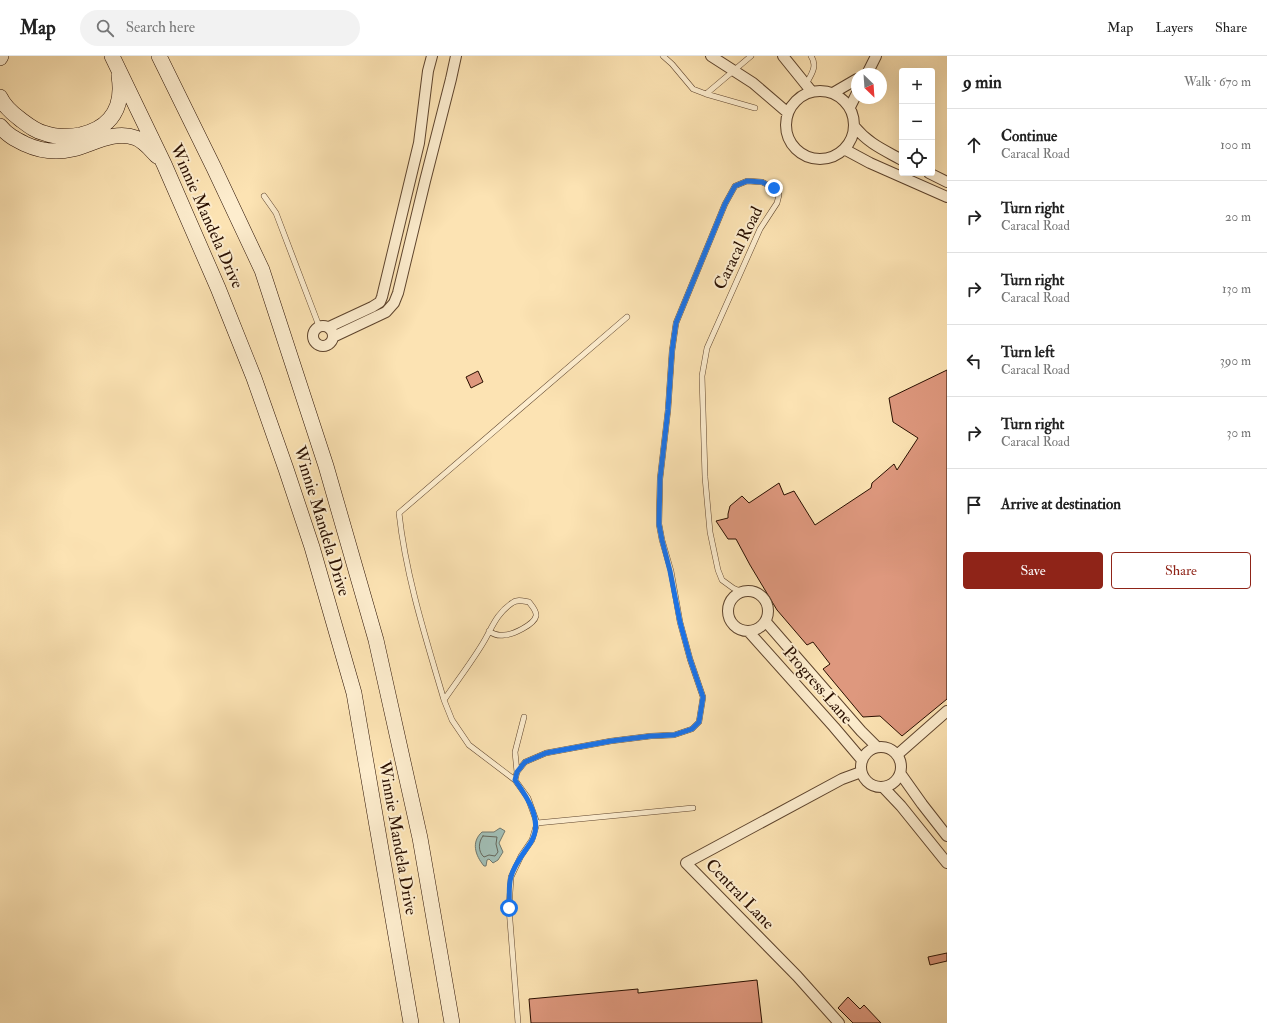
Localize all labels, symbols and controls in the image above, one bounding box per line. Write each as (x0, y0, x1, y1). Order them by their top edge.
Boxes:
search box (80, 10, 360, 46)
text: Map (20, 16, 56, 40)
icon: search (94, 17, 116, 39)
text: Search here (126, 18, 195, 37)
text: Map (1107, 19, 1133, 36)
text: Layers (1155, 19, 1193, 36)
text: Share (1215, 19, 1247, 36)
north arrow (851, 68, 887, 104)
map controls (899, 68, 935, 176)
button: + (899, 68, 935, 104)
text: 9 min (963, 72, 1002, 93)
text: Walk · 670 m (1184, 74, 1251, 90)
button: − (899, 104, 935, 140)
text: Continue (1001, 127, 1057, 146)
icon: ahead (963, 134, 985, 156)
text: 100 m (1220, 137, 1251, 153)
street label: Winnie Mandela Drive (165, 140, 248, 291)
button: locate (899, 140, 935, 176)
text: Caracal Road (1001, 146, 1070, 162)
route end (765, 179, 783, 197)
text: Turn right (1001, 199, 1064, 218)
street label: Caracal Road (709, 202, 767, 293)
icon: right (963, 206, 985, 228)
text: 20 m (1225, 209, 1251, 225)
text: Caracal Road (1001, 218, 1070, 234)
text: Turn right (1001, 271, 1064, 290)
icon: right (963, 278, 985, 300)
text: 130 m (1222, 281, 1251, 297)
text: Caracal Road (1001, 290, 1070, 306)
text: Turn left (1001, 343, 1055, 362)
icon: left (963, 350, 985, 372)
text: 390 m (1220, 353, 1251, 369)
text: Caracal Road (1001, 362, 1070, 378)
text: Turn right (1001, 415, 1064, 434)
icon: right (963, 422, 985, 444)
text: 30 m (1227, 425, 1251, 441)
text: Caracal Road (1001, 434, 1070, 450)
street label: Winnie Mandela Drive (289, 442, 355, 599)
icon: arrive (963, 494, 985, 516)
text: Arrive at destination (1001, 495, 1121, 514)
button: Save (963, 552, 1103, 589)
button: Share (1111, 552, 1251, 589)
street label: Progress Lane (778, 642, 858, 728)
street label: Winnie Mandela Drive (374, 758, 422, 917)
street label: Central Lane (701, 854, 779, 934)
route start (500, 899, 518, 917)

